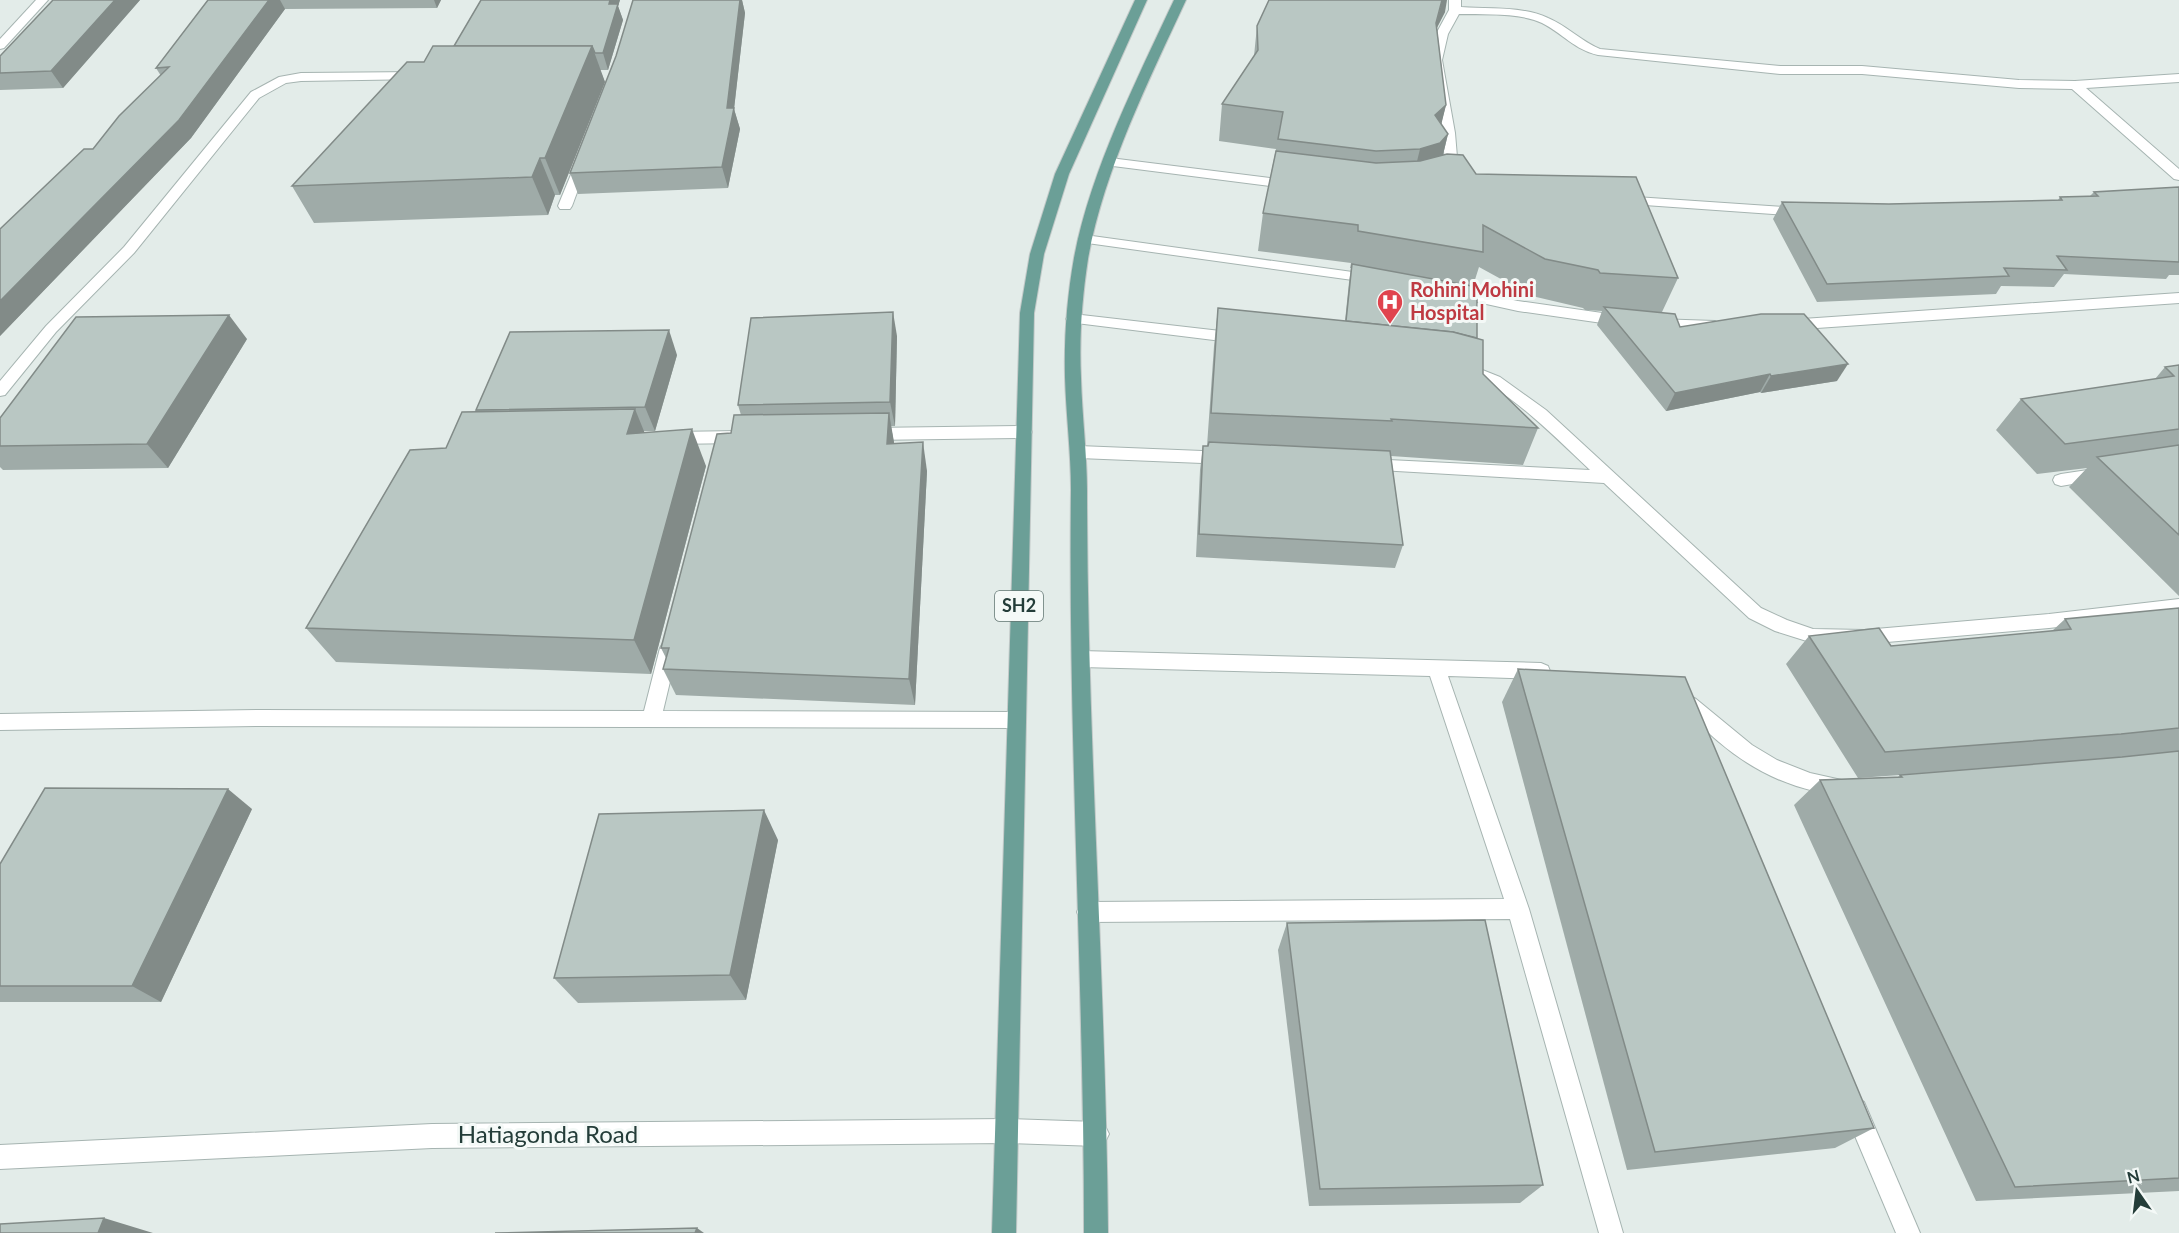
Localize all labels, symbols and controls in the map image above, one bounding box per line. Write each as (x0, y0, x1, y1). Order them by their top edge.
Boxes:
place label: Rohini Mohini Hospital (1410, 277, 1534, 324)
hospital icon: Rohini Mohini Hospital (1375, 287, 1405, 325)
road number: SH2 (995, 591, 1043, 621)
street label: Hatiagonda Road (458, 1119, 638, 1148)
north arrow (2107, 1161, 2167, 1221)
text: N (2125, 1165, 2142, 1187)

